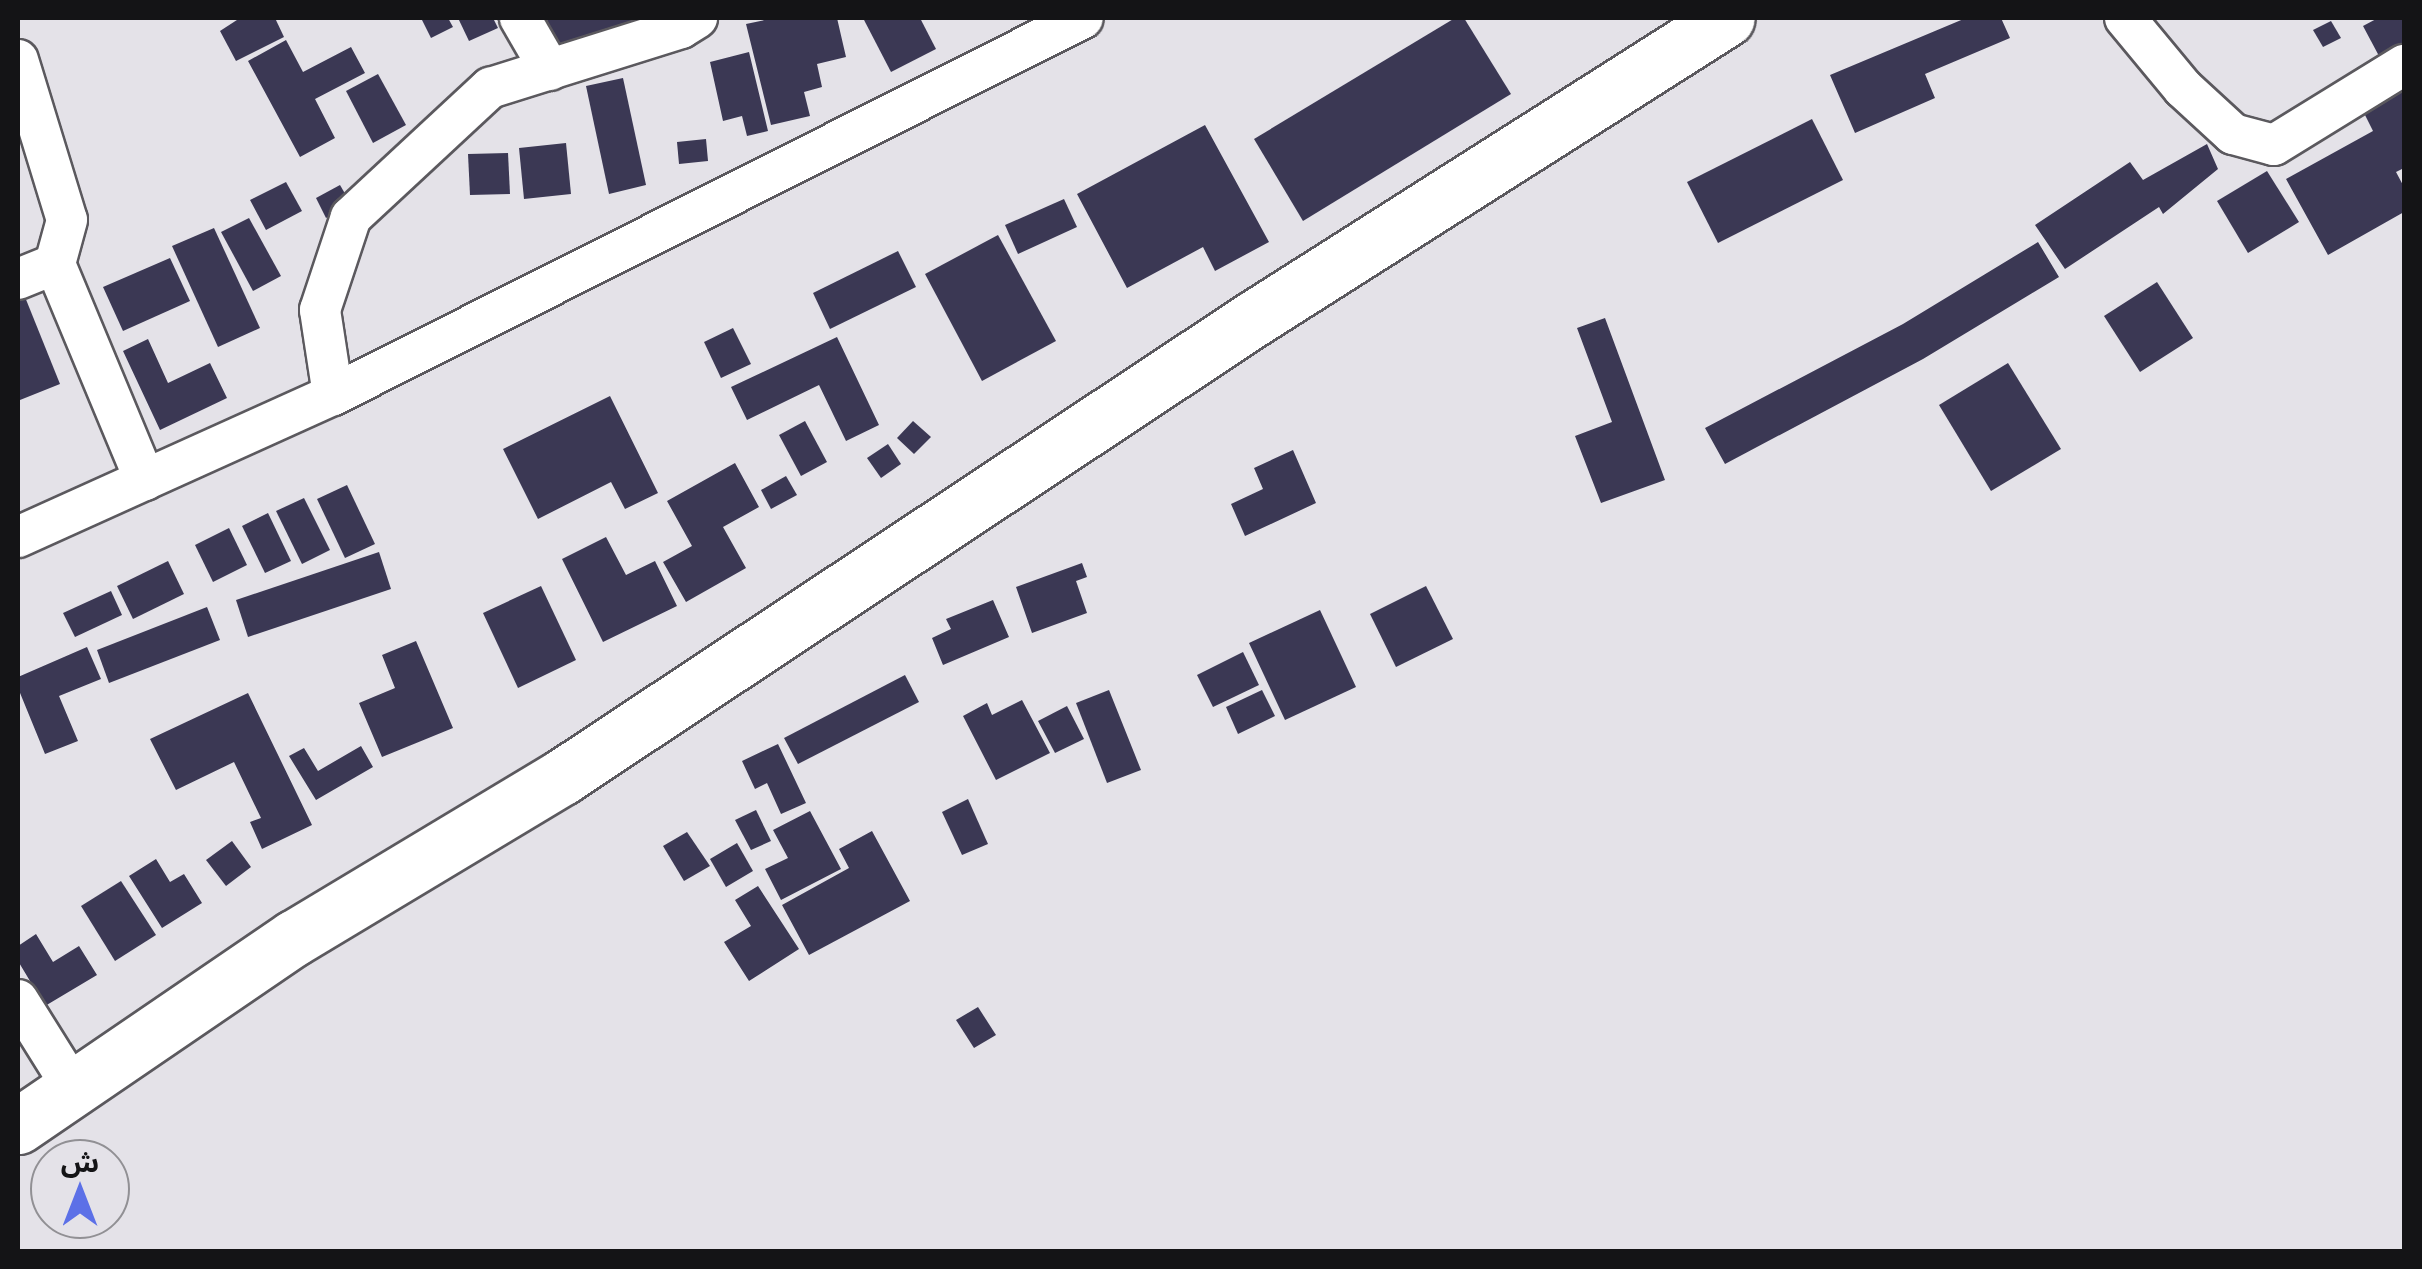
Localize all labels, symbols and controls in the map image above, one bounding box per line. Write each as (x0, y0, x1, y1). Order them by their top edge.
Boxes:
north arrow (30, 1139, 130, 1239)
text: ش (61, 1142, 99, 1180)

